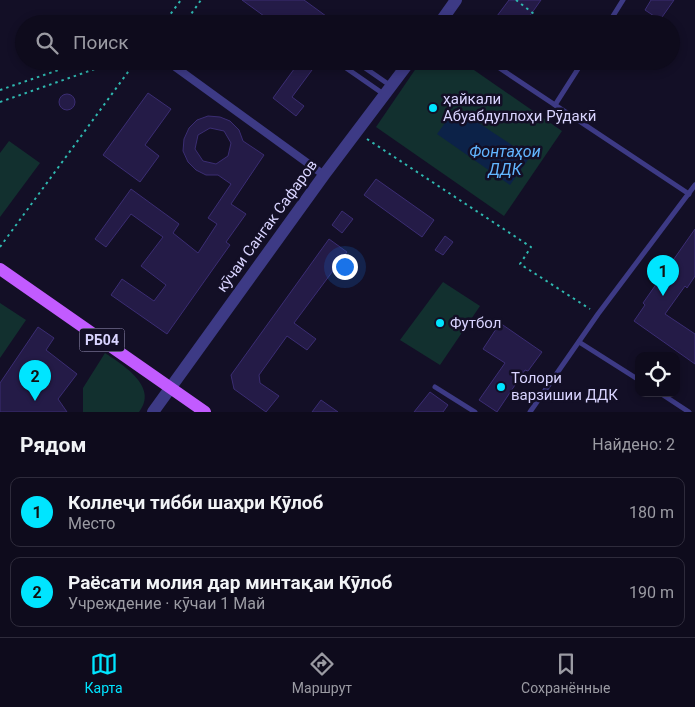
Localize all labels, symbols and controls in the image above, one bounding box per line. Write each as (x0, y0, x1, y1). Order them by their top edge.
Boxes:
search box (15, 15, 680, 70)
icon: search (33, 29, 61, 57)
text: Поиск (73, 31, 129, 54)
place label: ҳайкали Абуабдуллоҳи Рӯдакӣ (443, 90, 596, 125)
marker: ҳайкали Абуабдуллоҳи Рӯдакӣ (427, 102, 439, 114)
water label: Фонтаҳои ДДК (469, 142, 541, 179)
street label: кӯчаи Сангак Сафаров (213, 156, 321, 296)
your location (332, 254, 358, 280)
pin: 1 (647, 255, 679, 296)
place label: Футбол (450, 314, 501, 332)
marker: Футбол (434, 317, 446, 329)
road number: РБ04 (80, 328, 124, 352)
map controls (635, 352, 680, 397)
button: locate (635, 352, 680, 397)
pin: 2 (19, 360, 51, 401)
place label: Толори варзишии ДДК (511, 369, 618, 404)
marker: Толори варзишии ДДК (495, 381, 507, 393)
text: Рядом (20, 433, 86, 457)
text: Найдено: 2 (592, 435, 675, 454)
text: Коллеҷи тибби шаҳри Кӯлоб (68, 491, 323, 514)
text: 1 (32, 503, 42, 522)
text: 180 m (629, 503, 674, 522)
text: Место (68, 514, 115, 533)
text: Раёсати молия дар минтақаи Кӯлоб (68, 571, 392, 594)
text: 2 (32, 583, 42, 602)
text: 190 m (629, 583, 674, 602)
text: Учреждение · кӯчаи 1 Май (68, 594, 265, 613)
tab: Карта (85, 650, 123, 696)
tab: Маршрут (292, 650, 352, 696)
tab: Сохранённые (521, 650, 610, 696)

